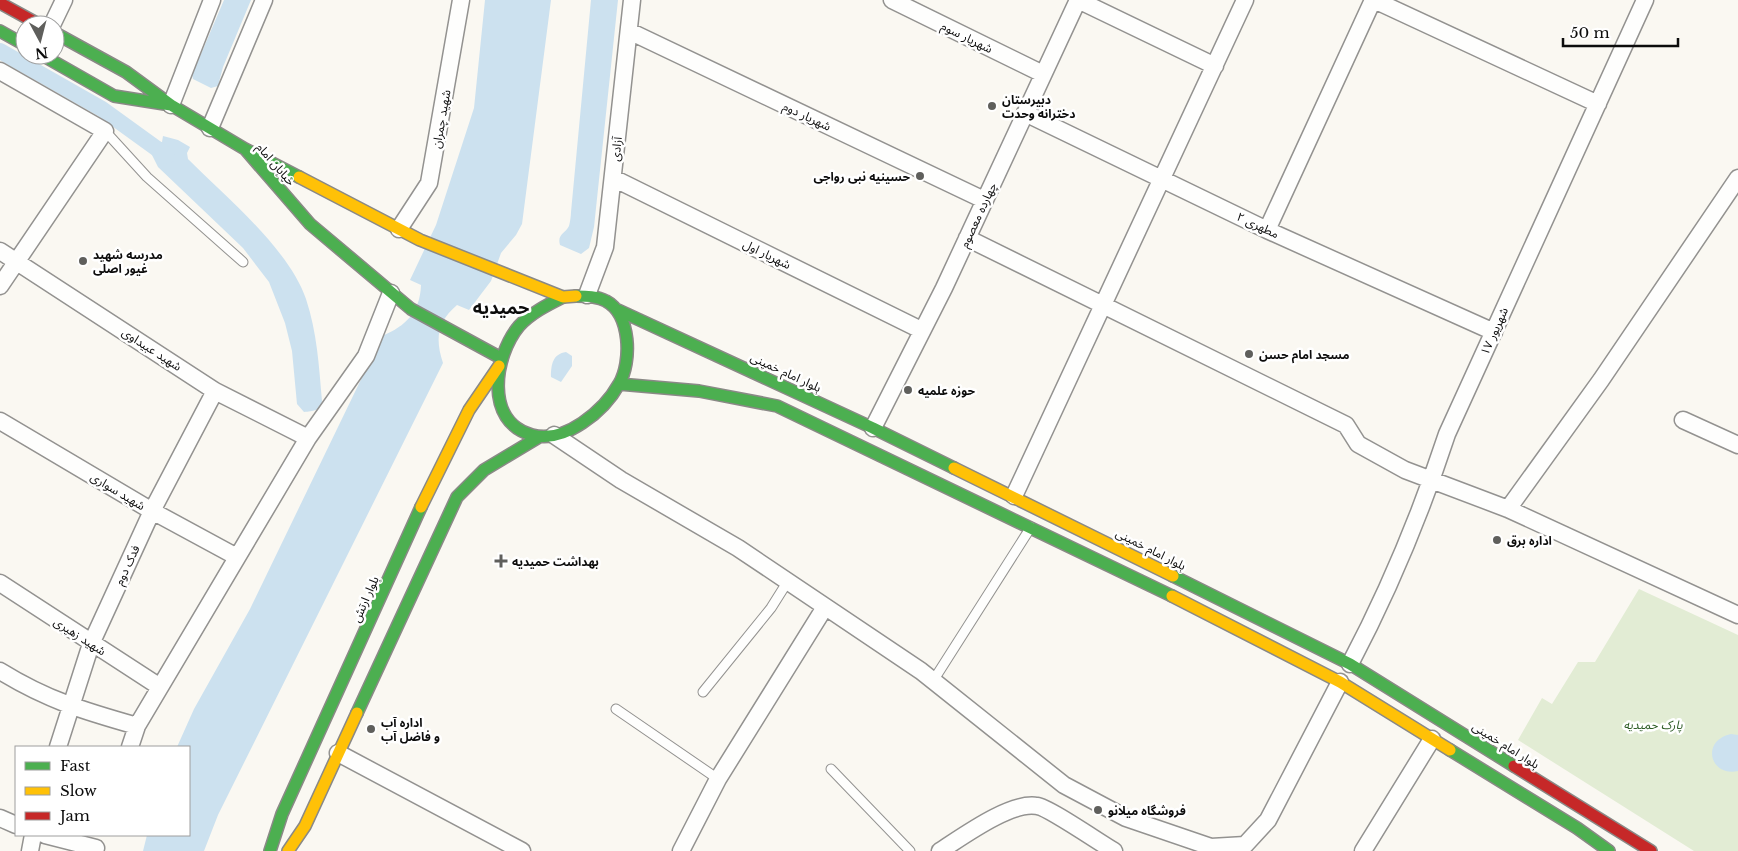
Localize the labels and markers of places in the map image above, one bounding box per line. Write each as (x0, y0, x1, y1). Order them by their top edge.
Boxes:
place label: دبیرستان دخترانه وحدت (1002, 92, 1075, 121)
marker: دبیرستان دخترانه وحدت (986, 100, 998, 112)
place label: حسینیه نبی رواجی (813, 169, 910, 184)
marker: حسینیه نبی رواجی (914, 170, 926, 182)
place label: مدرسه شهید غیور اصلی (93, 247, 163, 276)
marker: مدرسه شهید غیور اصلی (77, 255, 89, 267)
place label: مسجد امام حسن (1259, 347, 1349, 364)
marker: مسجد امام حسن (1243, 348, 1255, 360)
place label: حوزه علمیه (918, 383, 975, 398)
marker: حوزه علمیه (902, 384, 914, 396)
place label: اداره برق (1507, 533, 1552, 548)
marker: اداره برق (1491, 534, 1503, 546)
marker: بهداشت حمیدیه (494, 554, 508, 568)
place label: بهداشت حمیدیه (512, 554, 599, 569)
place label: اداره آب و فاضل آب (381, 715, 440, 744)
marker: اداره آب و فاضل آب (365, 723, 377, 735)
place label: فروشگاه میلانو (1108, 803, 1186, 818)
marker: فروشگاه میلانو (1092, 804, 1104, 816)

